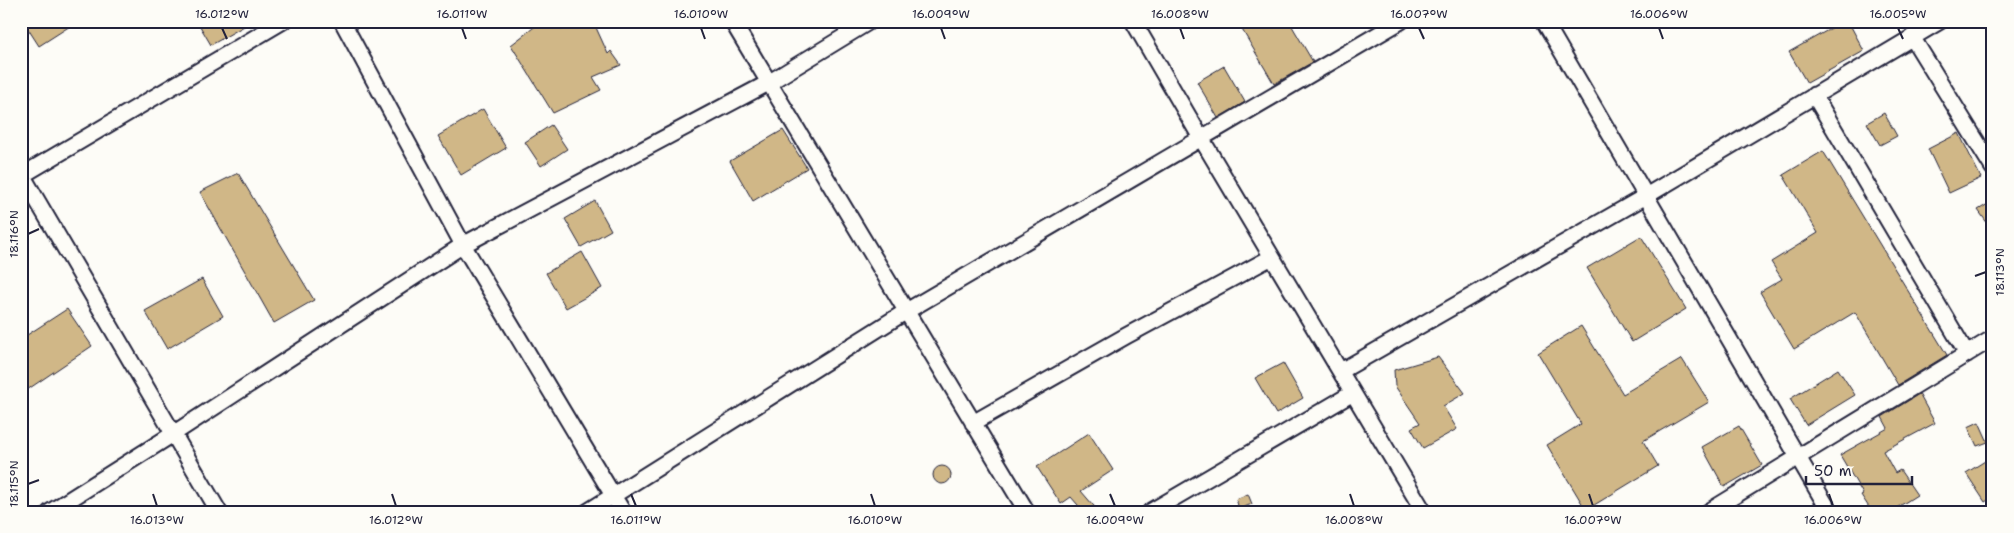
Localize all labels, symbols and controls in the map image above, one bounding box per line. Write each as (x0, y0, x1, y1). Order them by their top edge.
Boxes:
text: 16.012°W (195, 6, 249, 22)
text: 16.011°W (437, 6, 487, 22)
text: 16.010°W (674, 6, 728, 22)
text: 16.009°W (912, 6, 970, 22)
text: 16.008°W (1151, 6, 1209, 22)
text: 16.007°W (1390, 6, 1448, 22)
text: 16.006°W (1630, 6, 1688, 22)
text: 16.005°W (1869, 6, 1927, 22)
text: 18.116°N (6, 210, 22, 258)
text: 18.113°N (1992, 248, 2008, 296)
scale bar (1806, 453, 1913, 485)
text: 18.115°N (6, 460, 22, 508)
text: 50 m (1814, 461, 1852, 481)
text: 16.013°W (130, 512, 184, 528)
text: 16.012°W (369, 512, 423, 528)
text: 16.011°W (611, 512, 661, 528)
text: 16.010°W (848, 512, 902, 528)
text: 16.009°W (1086, 512, 1144, 528)
text: 16.008°W (1325, 512, 1383, 528)
text: 16.007°W (1564, 512, 1622, 528)
text: 16.006°W (1804, 512, 1862, 528)

